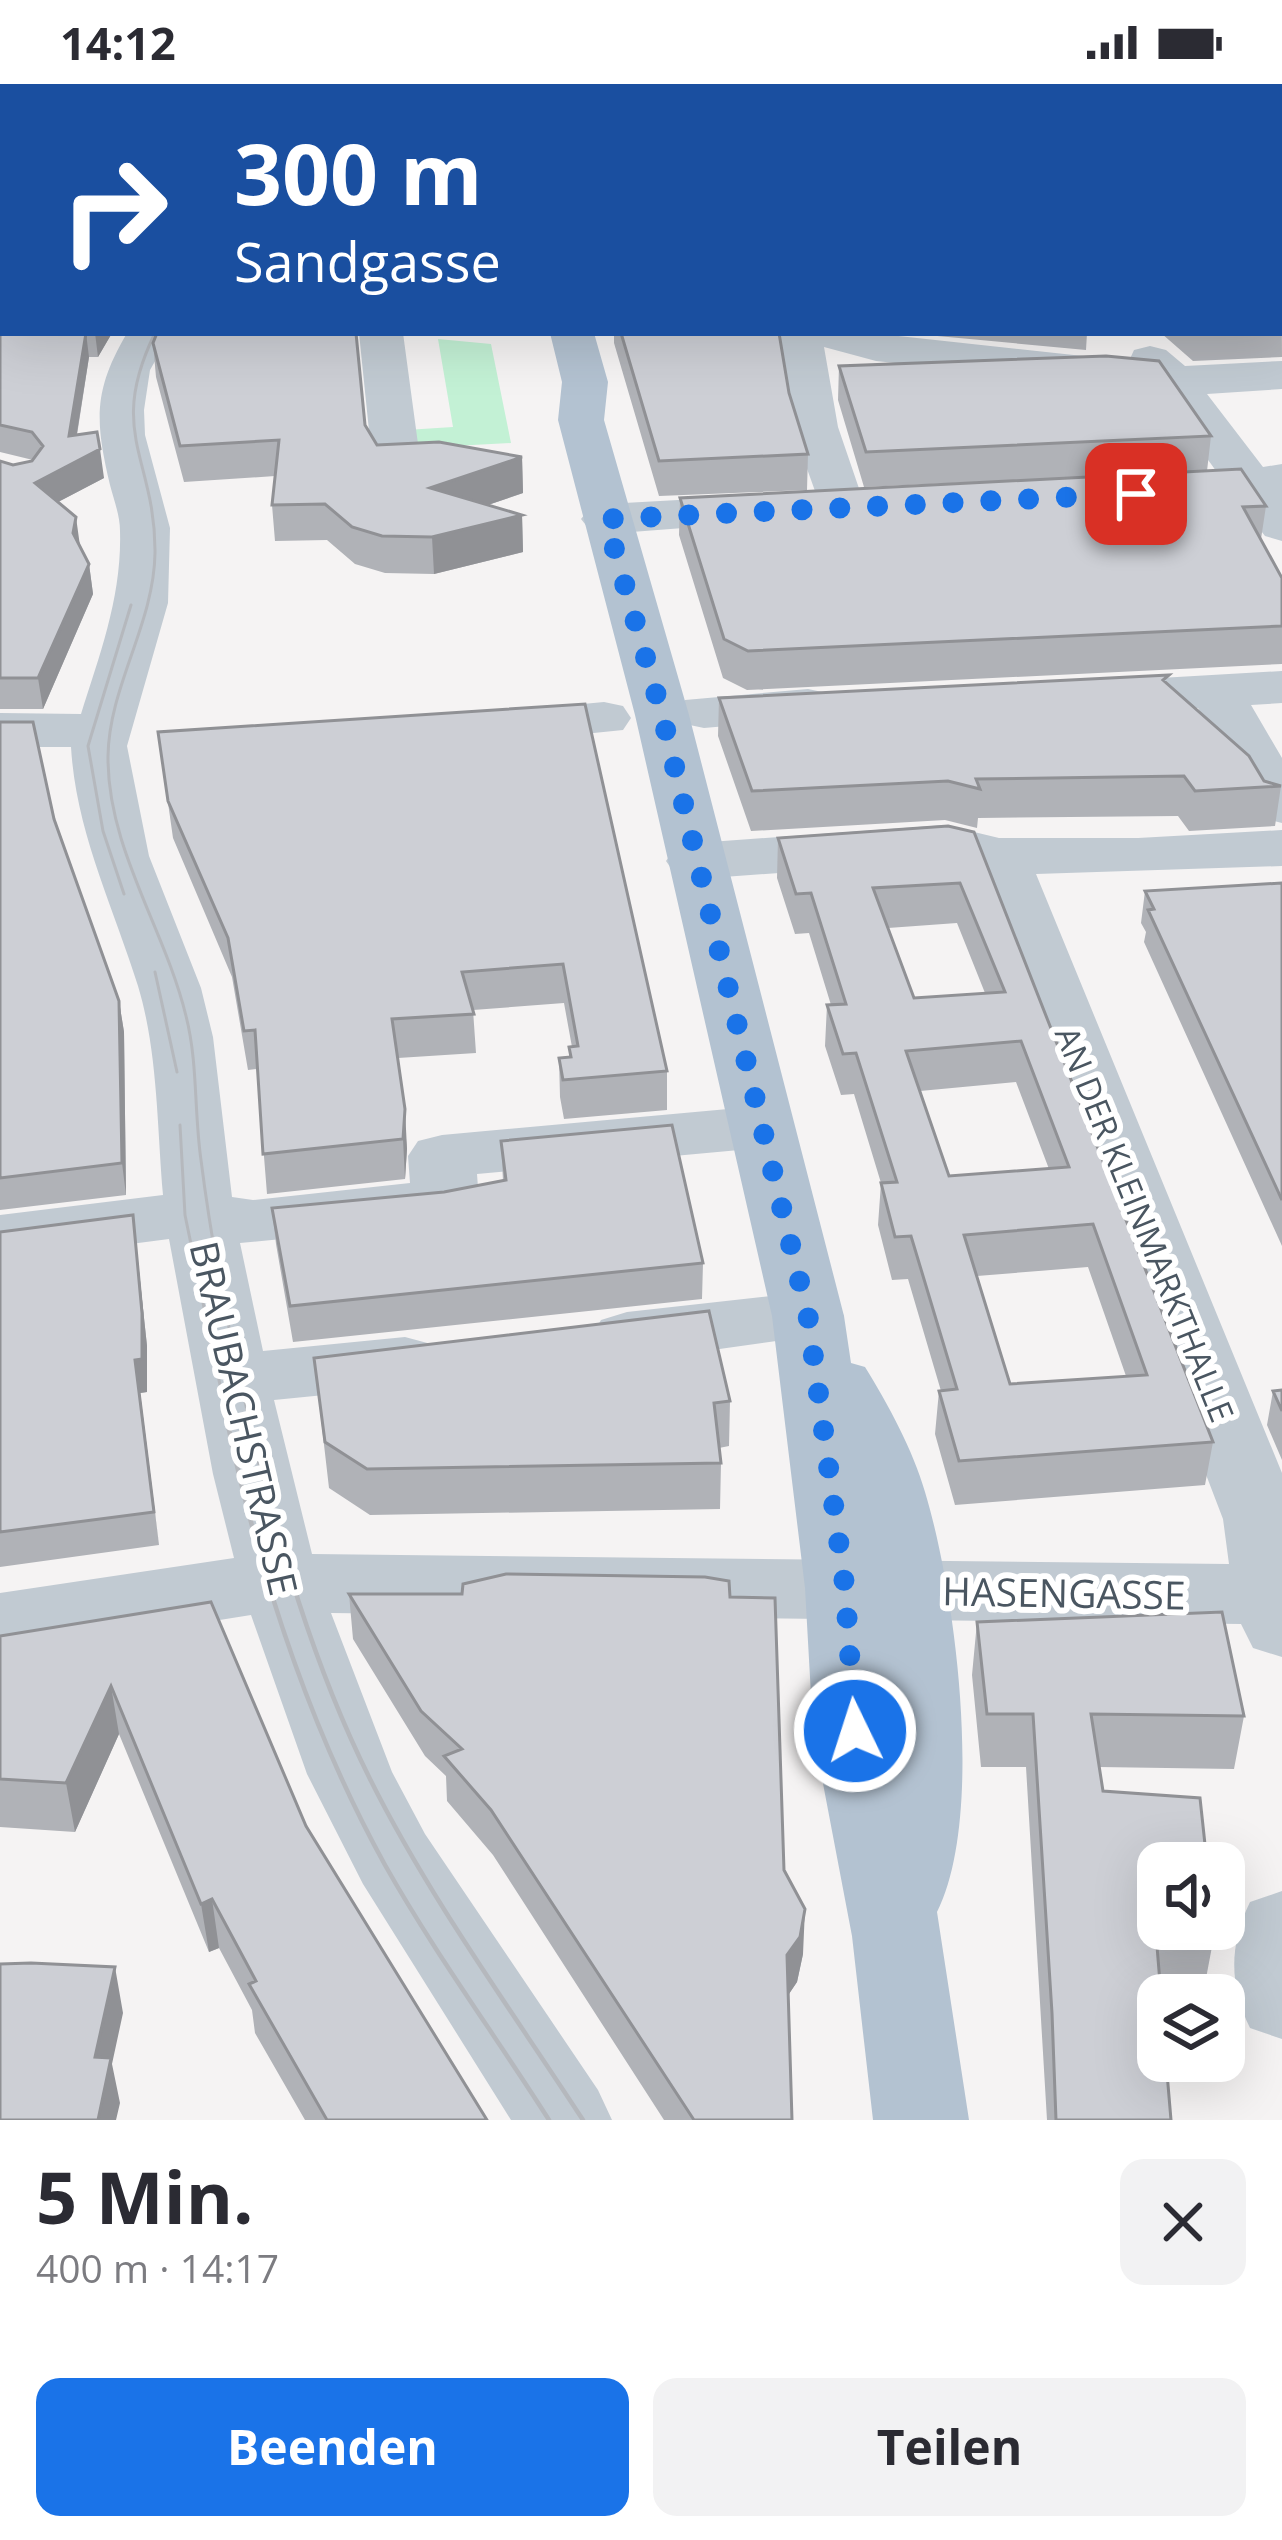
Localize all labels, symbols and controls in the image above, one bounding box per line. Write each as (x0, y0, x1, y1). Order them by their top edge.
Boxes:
text: 14:12 (60, 12, 176, 73)
text: 300 m (234, 115, 482, 230)
icon: right (36, 132, 192, 288)
text: Sandgasse (234, 224, 501, 298)
pin (1085, 443, 1187, 545)
icon: arrive (1103, 461, 1169, 527)
street label: AN DER KLEINMARKTHALLE (1045, 1020, 1245, 1428)
street label: BRAUBACHSTRASSE (179, 1236, 311, 1600)
street label: HASENGASSE (942, 1563, 1186, 1621)
position arrow (792, 1668, 918, 1794)
map controls (1137, 1842, 1245, 2082)
button: sound (1137, 1842, 1245, 1950)
button: layers (1137, 1974, 1245, 2082)
text: 5 Min. (36, 2147, 254, 2245)
button: close (1120, 2159, 1246, 2285)
text: 400 m · 14:17 (36, 2241, 279, 2294)
button: Beenden (36, 2378, 629, 2516)
button: Teilen (653, 2378, 1246, 2516)

